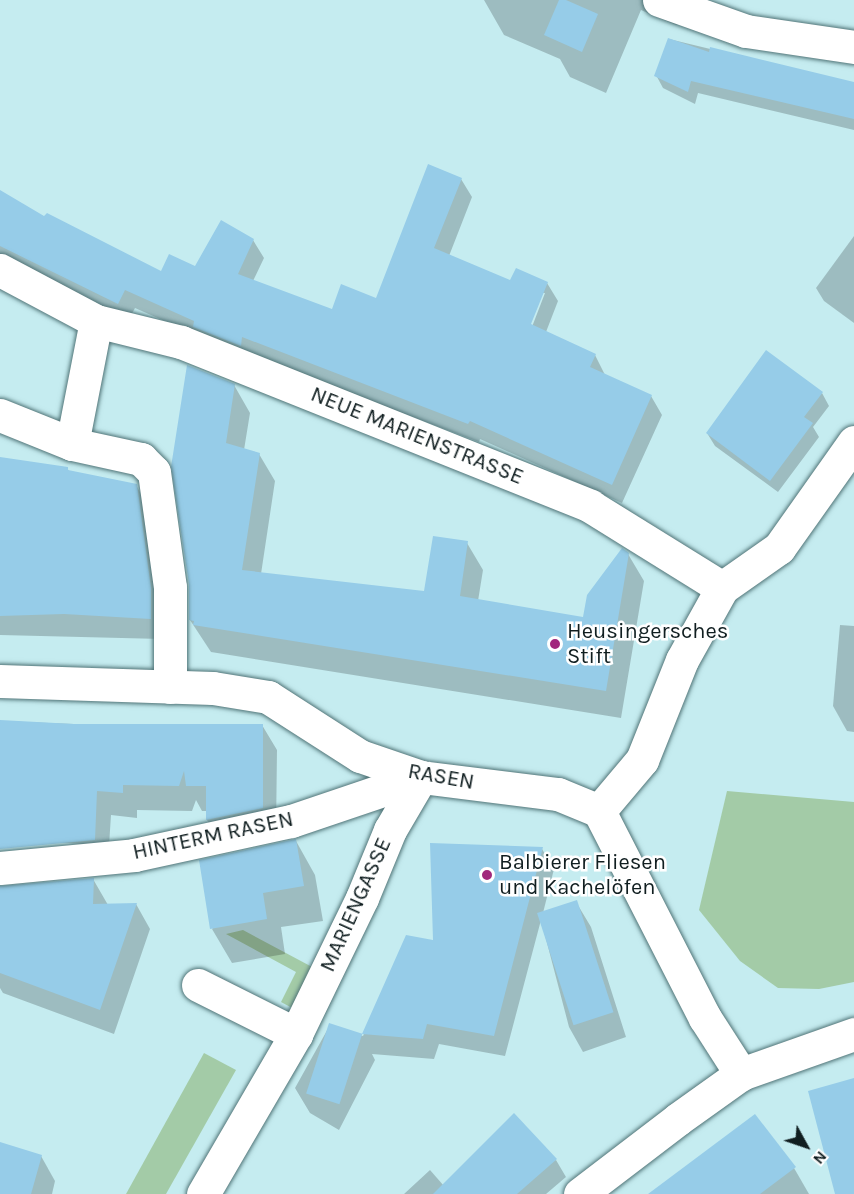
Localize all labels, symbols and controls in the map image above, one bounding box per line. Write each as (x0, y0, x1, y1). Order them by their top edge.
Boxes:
street label: NEUE MARIENSTRASSE (307, 381, 527, 491)
place label: Heusingersches Stift (567, 618, 728, 670)
marker: Heusingersches Stift (548, 637, 562, 651)
street label: RASEN (406, 758, 476, 796)
street label: HINTERM RASEN (130, 806, 296, 866)
street label: MARIENGASSE (315, 834, 397, 976)
place label: Balbierer Fliesen und Kachelöfen (499, 849, 666, 900)
marker: Balbierer Fliesen und Kachelöfen (480, 868, 494, 882)
north arrow (776, 1116, 836, 1176)
text: N (809, 1147, 831, 1168)

